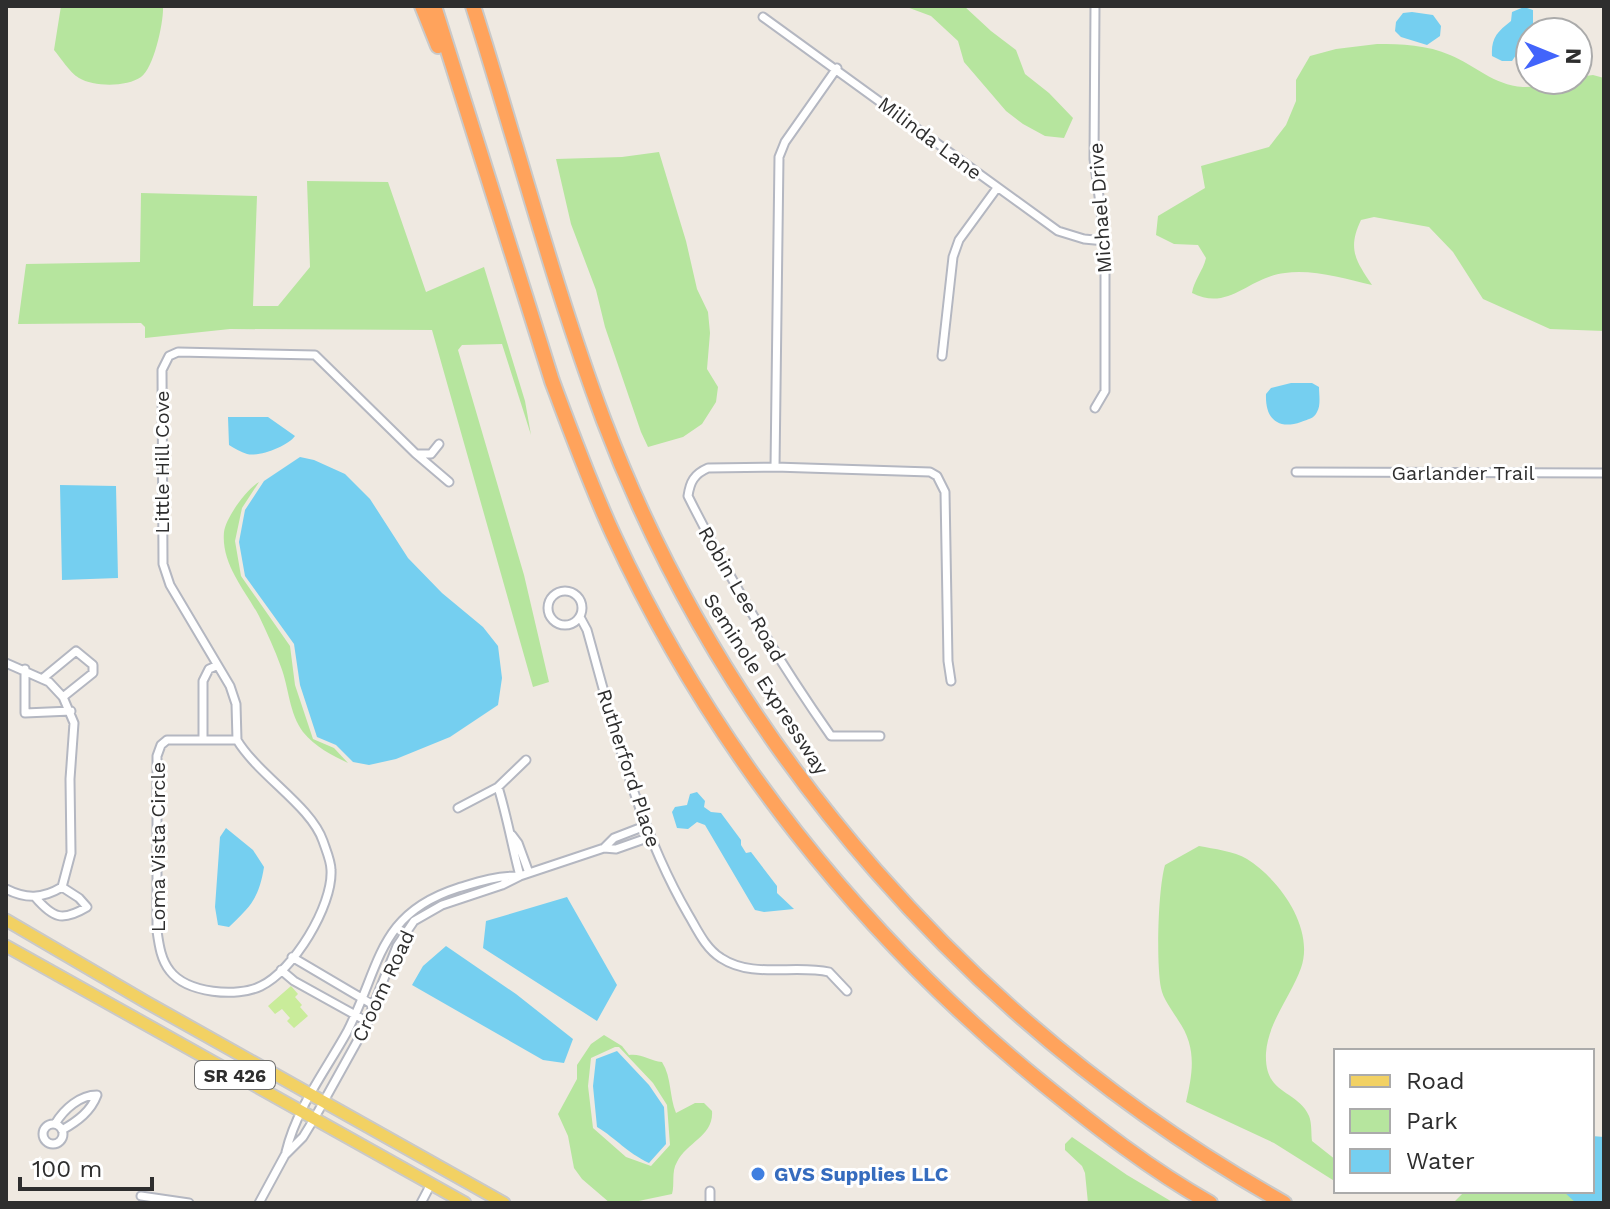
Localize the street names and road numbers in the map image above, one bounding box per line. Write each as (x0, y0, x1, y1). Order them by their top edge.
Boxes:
street label: Milinda Lane (873, 91, 987, 185)
street label: Michael Drive (1083, 142, 1117, 274)
street label: Little Hill Cove (150, 390, 174, 534)
street label: Garlander Trail (1391, 461, 1535, 485)
street label: Robin Lee Road (694, 522, 790, 666)
street label: Seminole Expressway (698, 589, 834, 780)
street label: Rutherford Place (592, 686, 666, 850)
street label: Loma Vista Circle (146, 762, 170, 932)
street label: Croom Road (347, 926, 419, 1046)
road number: SR 426 (195, 1061, 275, 1089)

